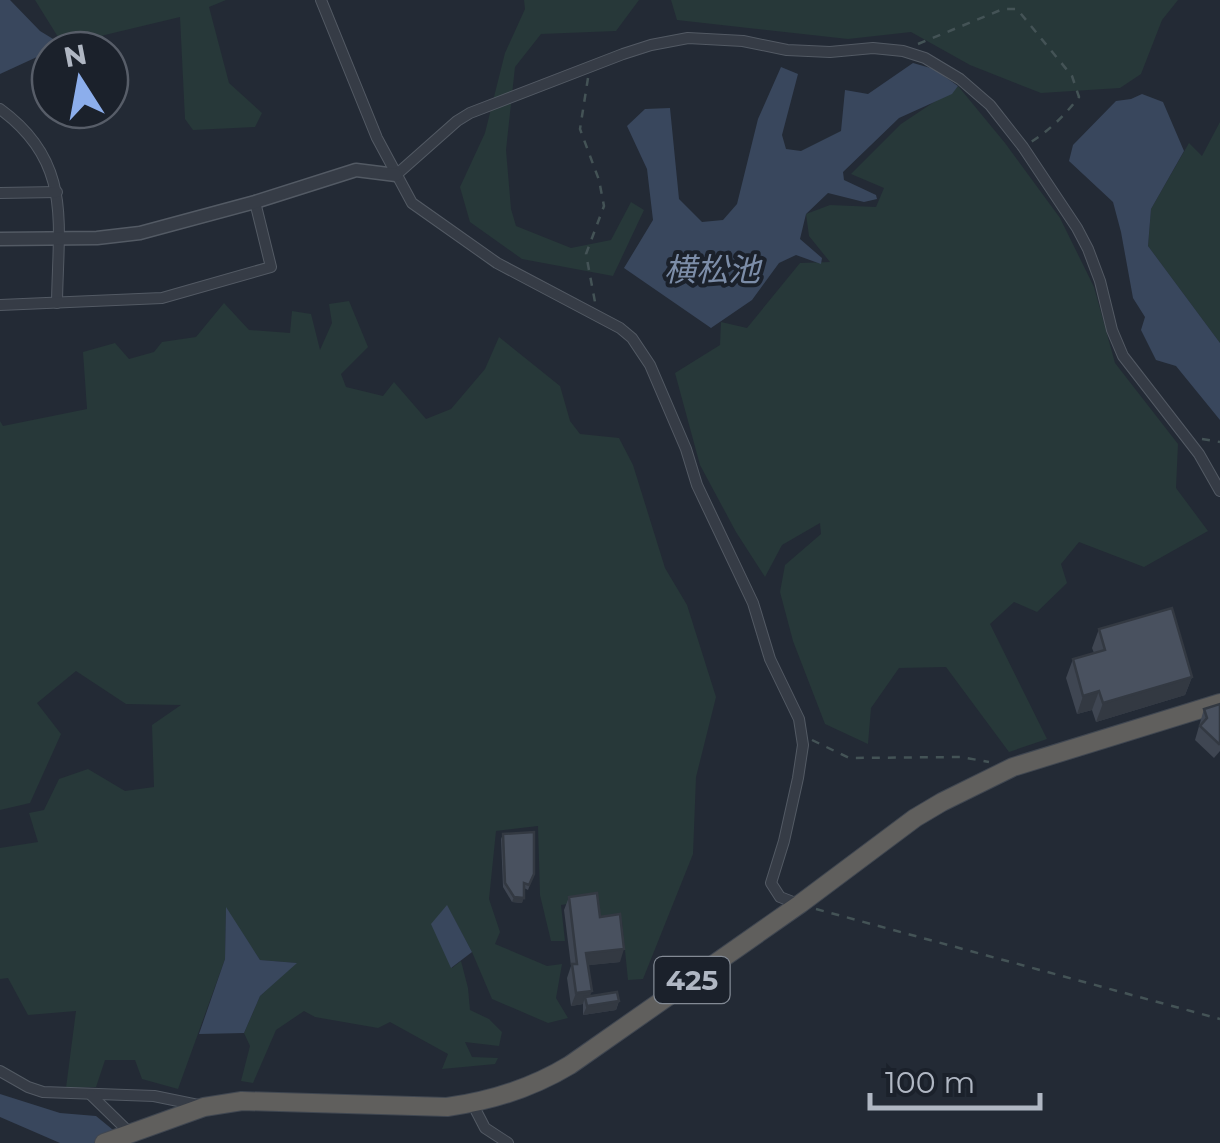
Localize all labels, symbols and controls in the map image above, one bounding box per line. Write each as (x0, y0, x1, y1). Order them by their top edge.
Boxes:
north arrow (30, 30, 130, 130)
text: N (61, 37, 90, 74)
water label: 横松池 (664, 250, 763, 289)
road number: 425 (654, 957, 730, 1003)
scale bar (870, 1048, 1040, 1110)
text: 100 m (885, 1064, 975, 1101)

